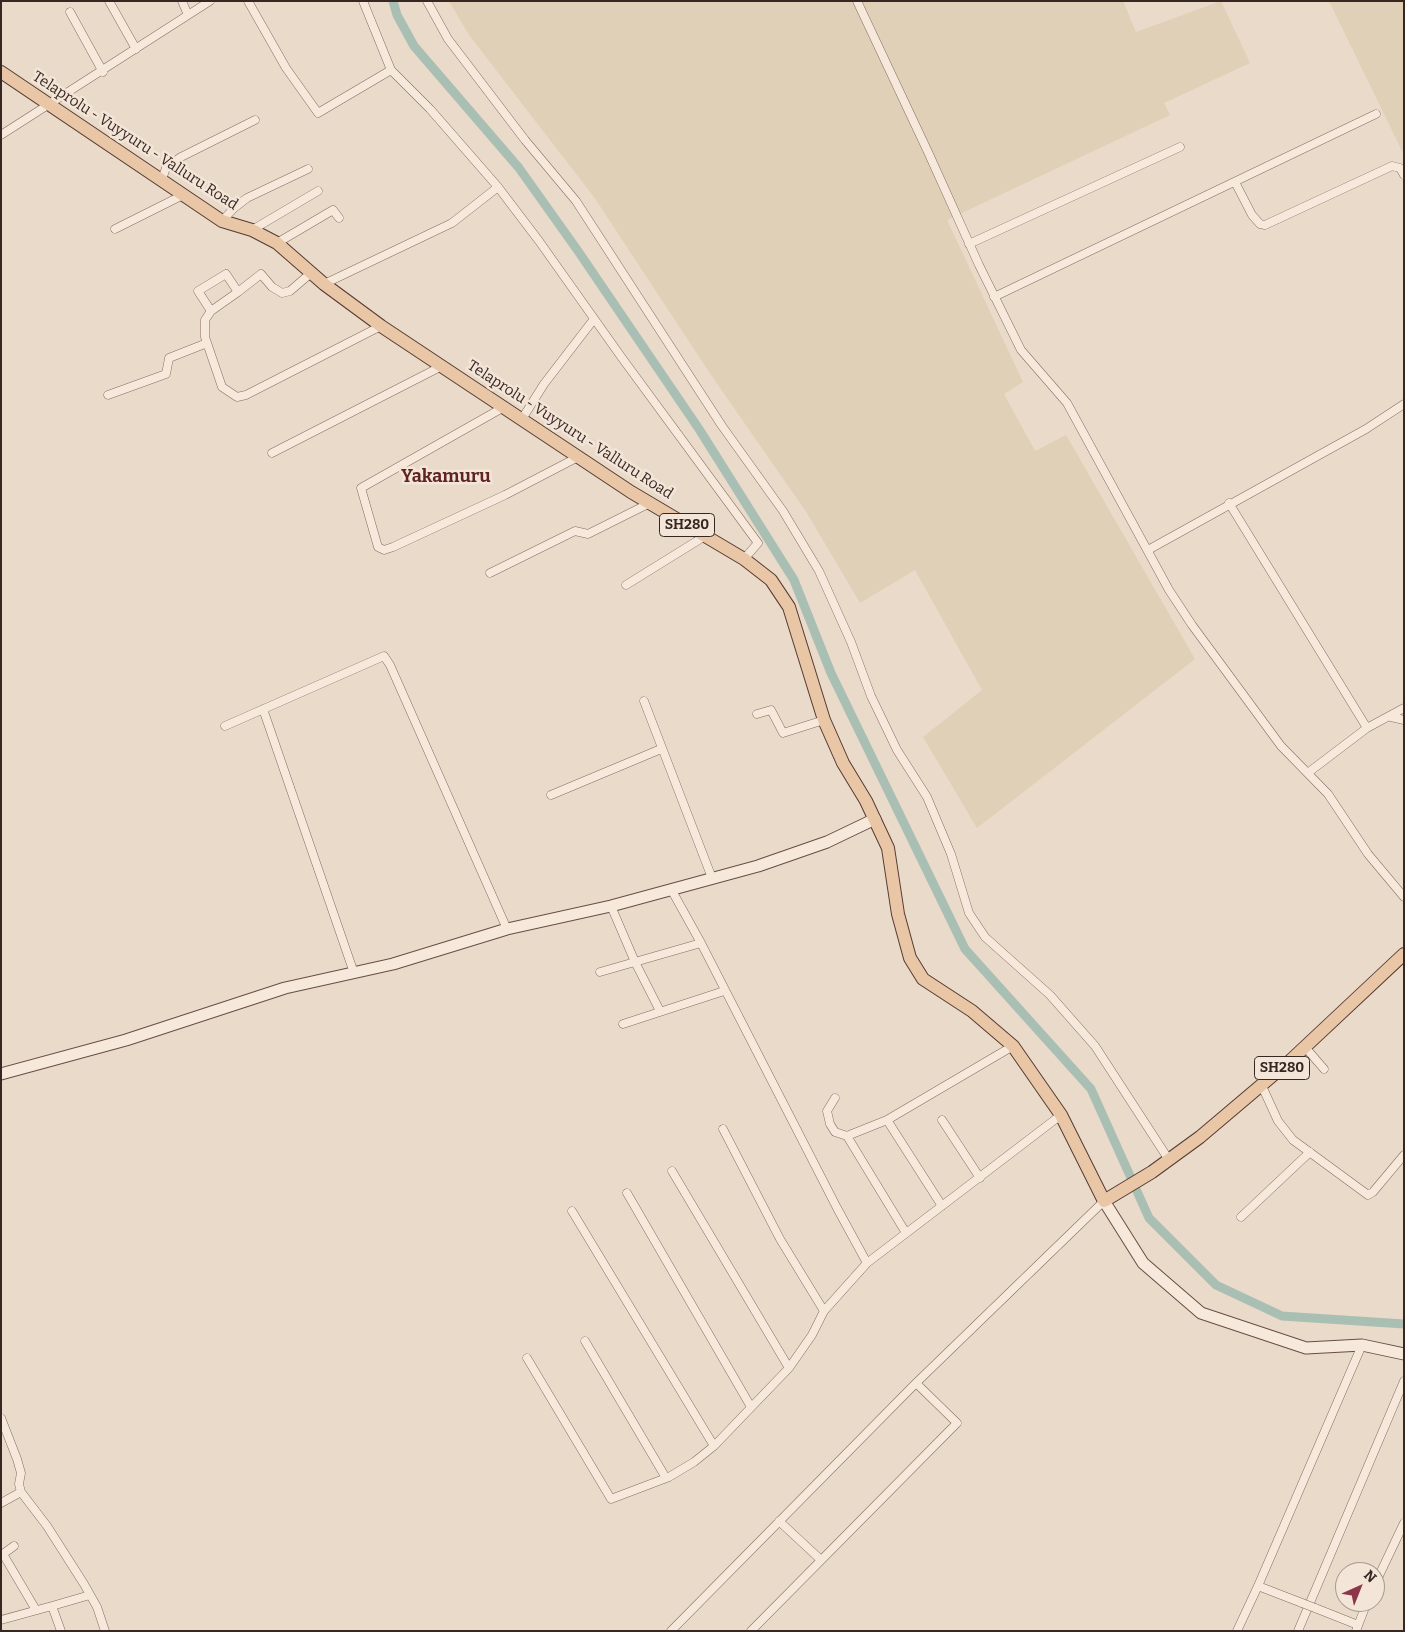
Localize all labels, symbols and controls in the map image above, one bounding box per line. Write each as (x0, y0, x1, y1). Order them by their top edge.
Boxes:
street label: Telaprolu - Vuyyuru - Valluru Road (29, 68, 241, 214)
street label: Telaprolu - Vuyyuru - Valluru Road (464, 357, 676, 503)
district label: Yakamuru (401, 466, 491, 488)
road number: SH280 (660, 514, 714, 536)
road number: SH280 (1254, 1056, 1310, 1080)
north arrow (1335, 1562, 1385, 1612)
text: N (1360, 1567, 1380, 1586)

